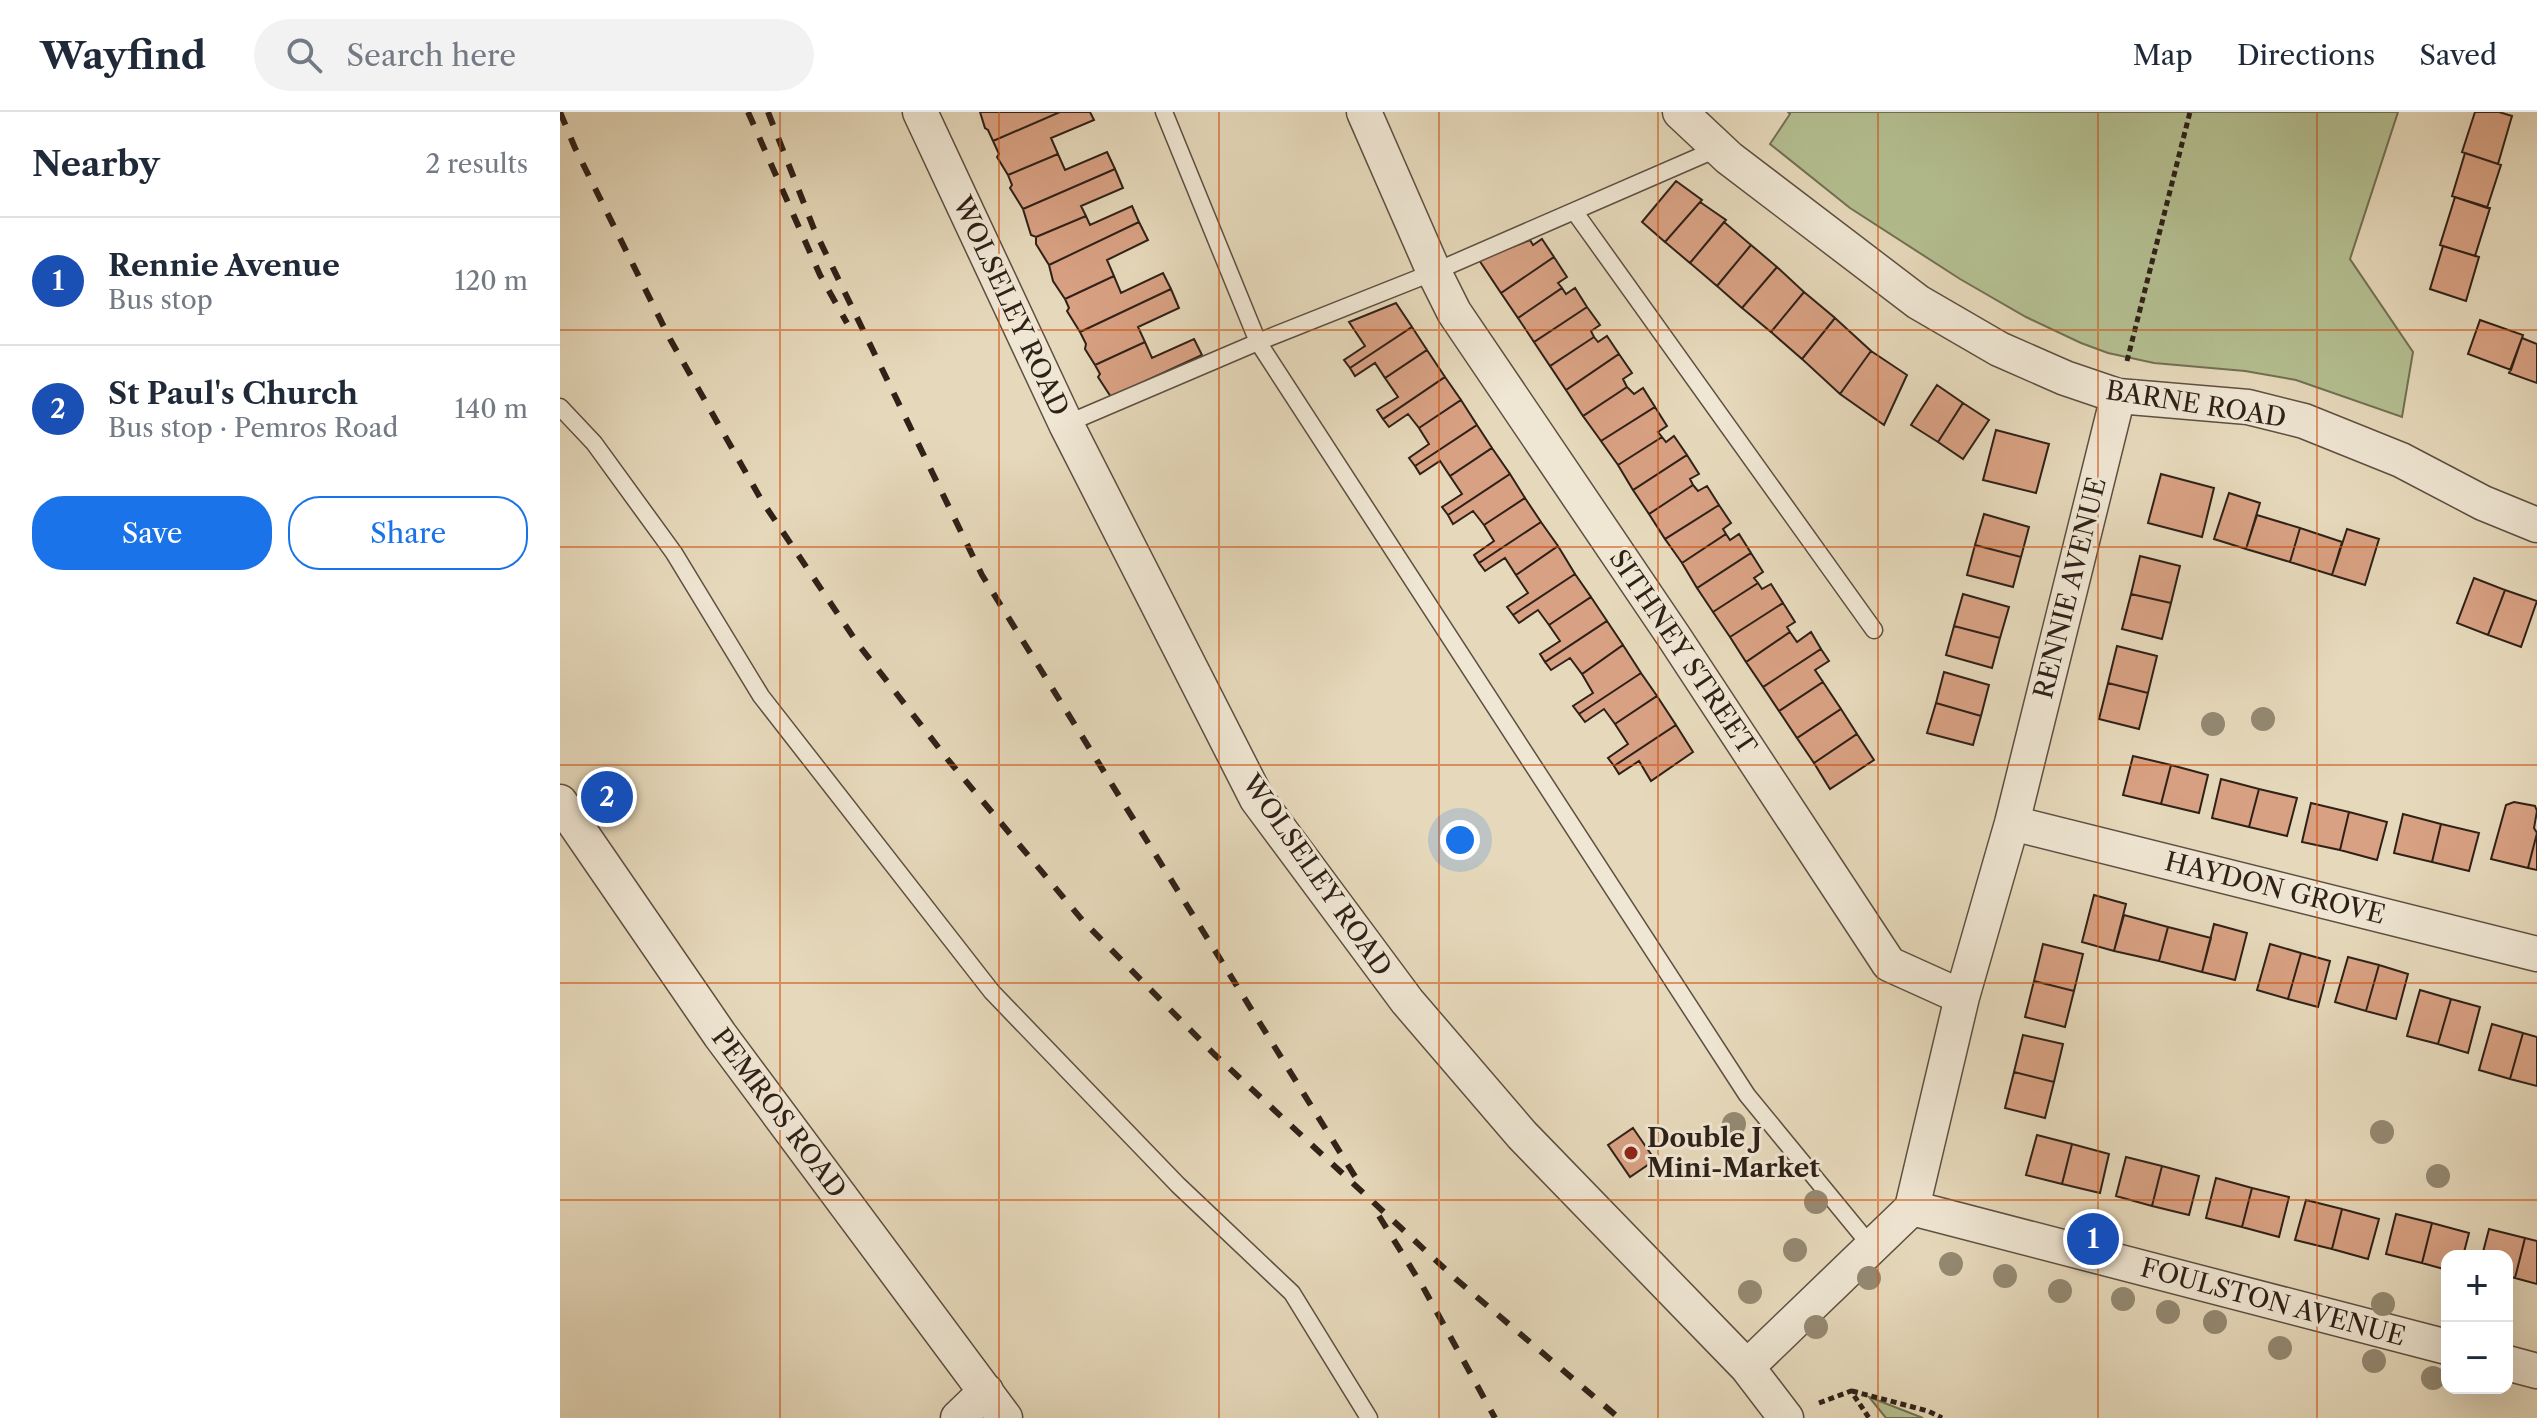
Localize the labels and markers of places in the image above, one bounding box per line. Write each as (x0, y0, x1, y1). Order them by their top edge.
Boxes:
pin: 2 (581, 767, 633, 827)
place label: Double J Mini-Market (1647, 1122, 1820, 1184)
marker: Double J Mini-Market (1622, 1144, 1640, 1162)
pin: 1 (2067, 1209, 2119, 1269)

